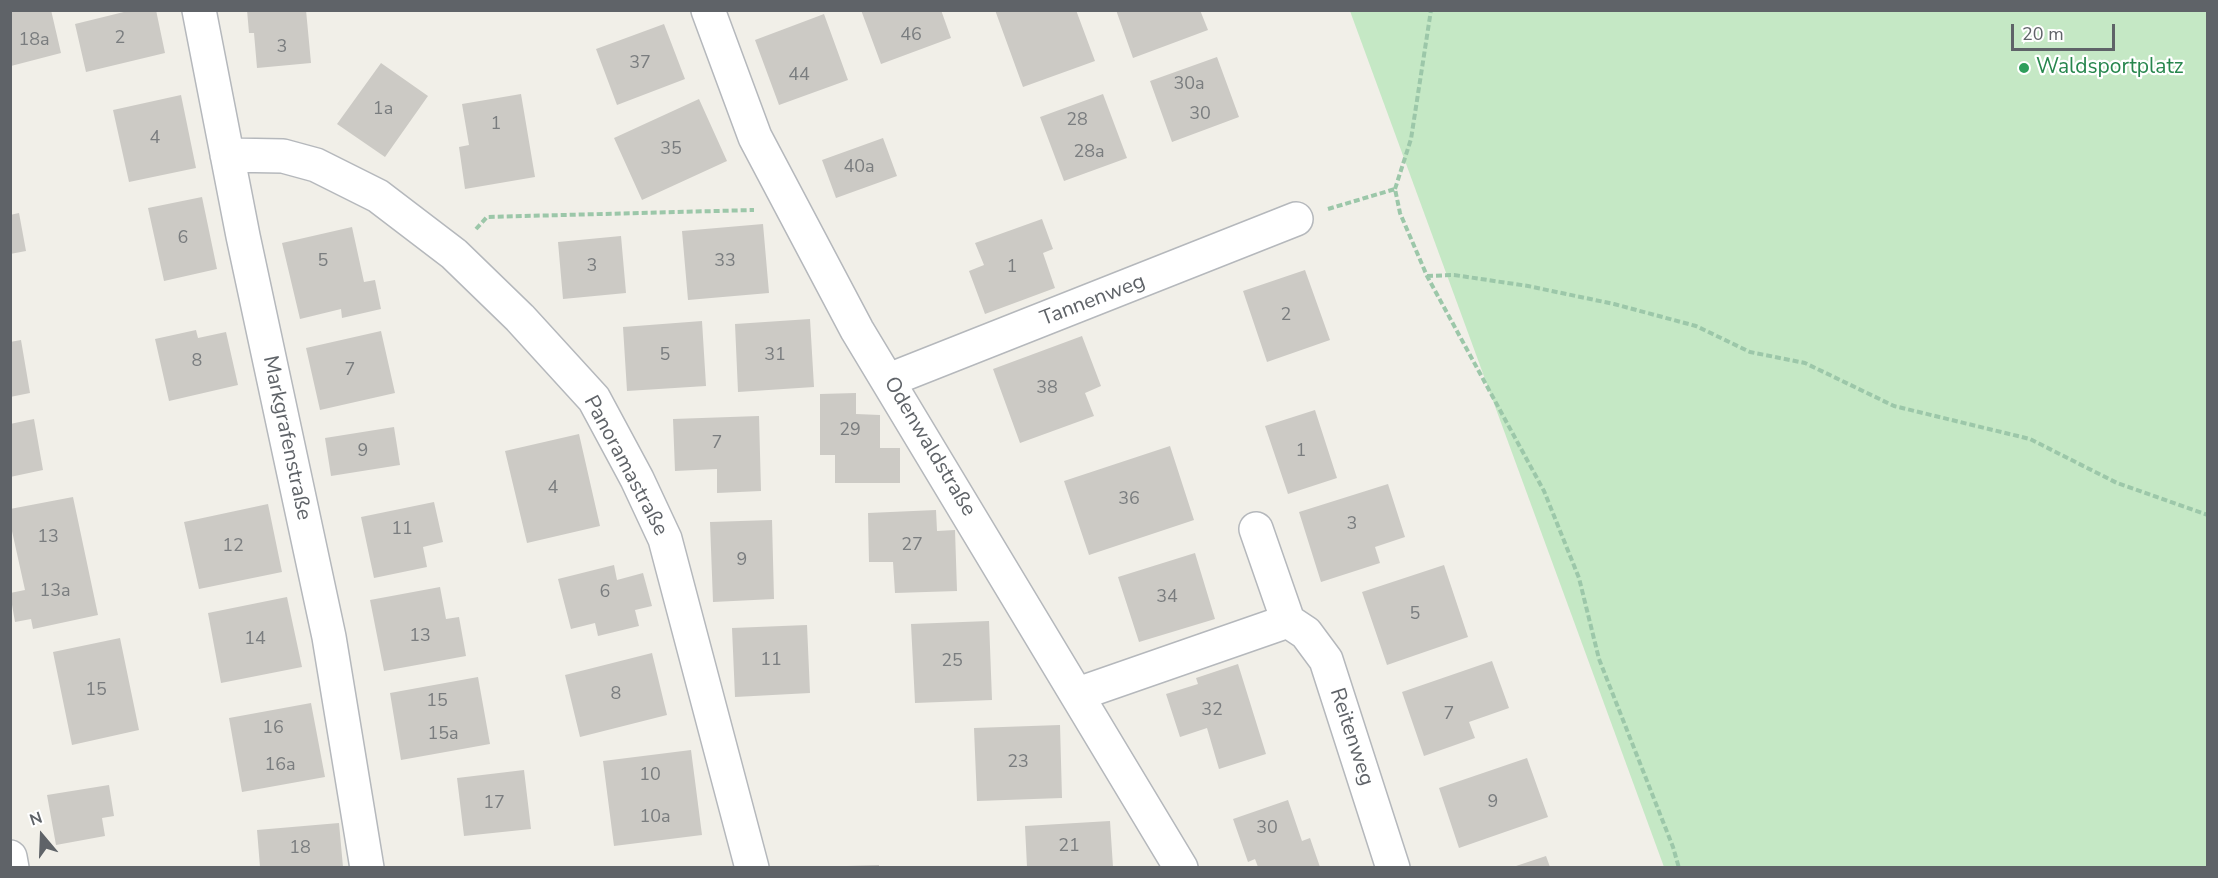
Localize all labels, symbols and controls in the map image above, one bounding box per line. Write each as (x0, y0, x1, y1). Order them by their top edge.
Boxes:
scale bar (2014, 12, 2118, 50)
text: 20 m (2022, 22, 2064, 46)
house number: 46 (900, 25, 922, 47)
house number: 2 (115, 28, 125, 50)
house number: 18a (18, 30, 50, 52)
house number: 3 (277, 37, 287, 59)
house number: 37 (629, 53, 651, 75)
place label: Waldsportplatz (2036, 55, 2184, 81)
marker: Waldsportplatz (2017, 61, 2031, 75)
house number: 44 (788, 65, 810, 87)
house number: 30a (1173, 74, 1205, 96)
house number: 1a (373, 99, 393, 121)
house number: 30 (1189, 104, 1211, 126)
house number: 28 (1066, 110, 1088, 132)
house number: 1 (491, 114, 501, 136)
house number: 4 (150, 128, 160, 150)
house number: 35 (660, 139, 682, 161)
house number: 28a (1073, 142, 1105, 164)
house number: 40a (843, 157, 875, 179)
house number: 6 (178, 228, 188, 250)
house number: 5 (318, 251, 328, 273)
house number: 33 (714, 251, 736, 273)
house number: 3 (587, 256, 597, 278)
house number: 1 (1007, 257, 1017, 279)
street label: Tannenweg (1037, 270, 1149, 332)
house number: 2 (1281, 305, 1291, 327)
house number: 5 (660, 345, 670, 367)
house number: 31 (764, 345, 786, 367)
house number: 8 (192, 351, 202, 373)
street label: Markgrafenstraße (256, 353, 316, 523)
house number: 7 (345, 360, 355, 382)
street label: Odenwaldstraße (877, 373, 981, 521)
house number: 38 (1036, 378, 1058, 400)
street label: Panoramastraße (577, 392, 673, 540)
house number: 29 (839, 420, 861, 442)
house number: 7 (712, 433, 722, 455)
house number: 9 (358, 441, 368, 463)
house number: 1 (1296, 441, 1306, 463)
house number: 4 (548, 478, 558, 500)
house number: 36 (1118, 489, 1140, 511)
house number: 3 (1347, 514, 1357, 536)
house number: 11 (391, 519, 413, 541)
house number: 13 (37, 527, 59, 549)
house number: 27 (901, 535, 923, 557)
house number: 12 (222, 536, 244, 558)
house number: 9 (737, 550, 747, 572)
house number: 13a (39, 581, 71, 603)
house number: 6 (600, 582, 610, 604)
house number: 34 (1156, 587, 1178, 609)
house number: 5 (1410, 604, 1420, 626)
house number: 13 (409, 626, 431, 648)
house number: 14 (244, 629, 266, 651)
house number: 11 (760, 650, 782, 672)
house number: 25 (941, 651, 963, 673)
house number: 15 (85, 680, 107, 702)
house number: 8 (611, 684, 621, 706)
street label: Reitenweg (1323, 685, 1379, 789)
house number: 15 (426, 691, 448, 713)
house number: 32 (1201, 700, 1223, 722)
house number: 7 (1444, 704, 1454, 726)
house number: 16 (262, 718, 284, 740)
house number: 15a (427, 724, 459, 746)
house number: 23 (1007, 752, 1029, 774)
house number: 16a (264, 755, 296, 777)
house number: 10 (639, 765, 661, 787)
house number: 9 (1488, 792, 1498, 814)
house number: 17 (483, 793, 505, 815)
north arrow (12, 806, 72, 866)
text: N (27, 807, 45, 831)
house number: 10a (639, 807, 671, 829)
house number: 30 (1256, 818, 1278, 840)
house number: 21 (1058, 836, 1080, 858)
house number: 18 (289, 838, 311, 860)

